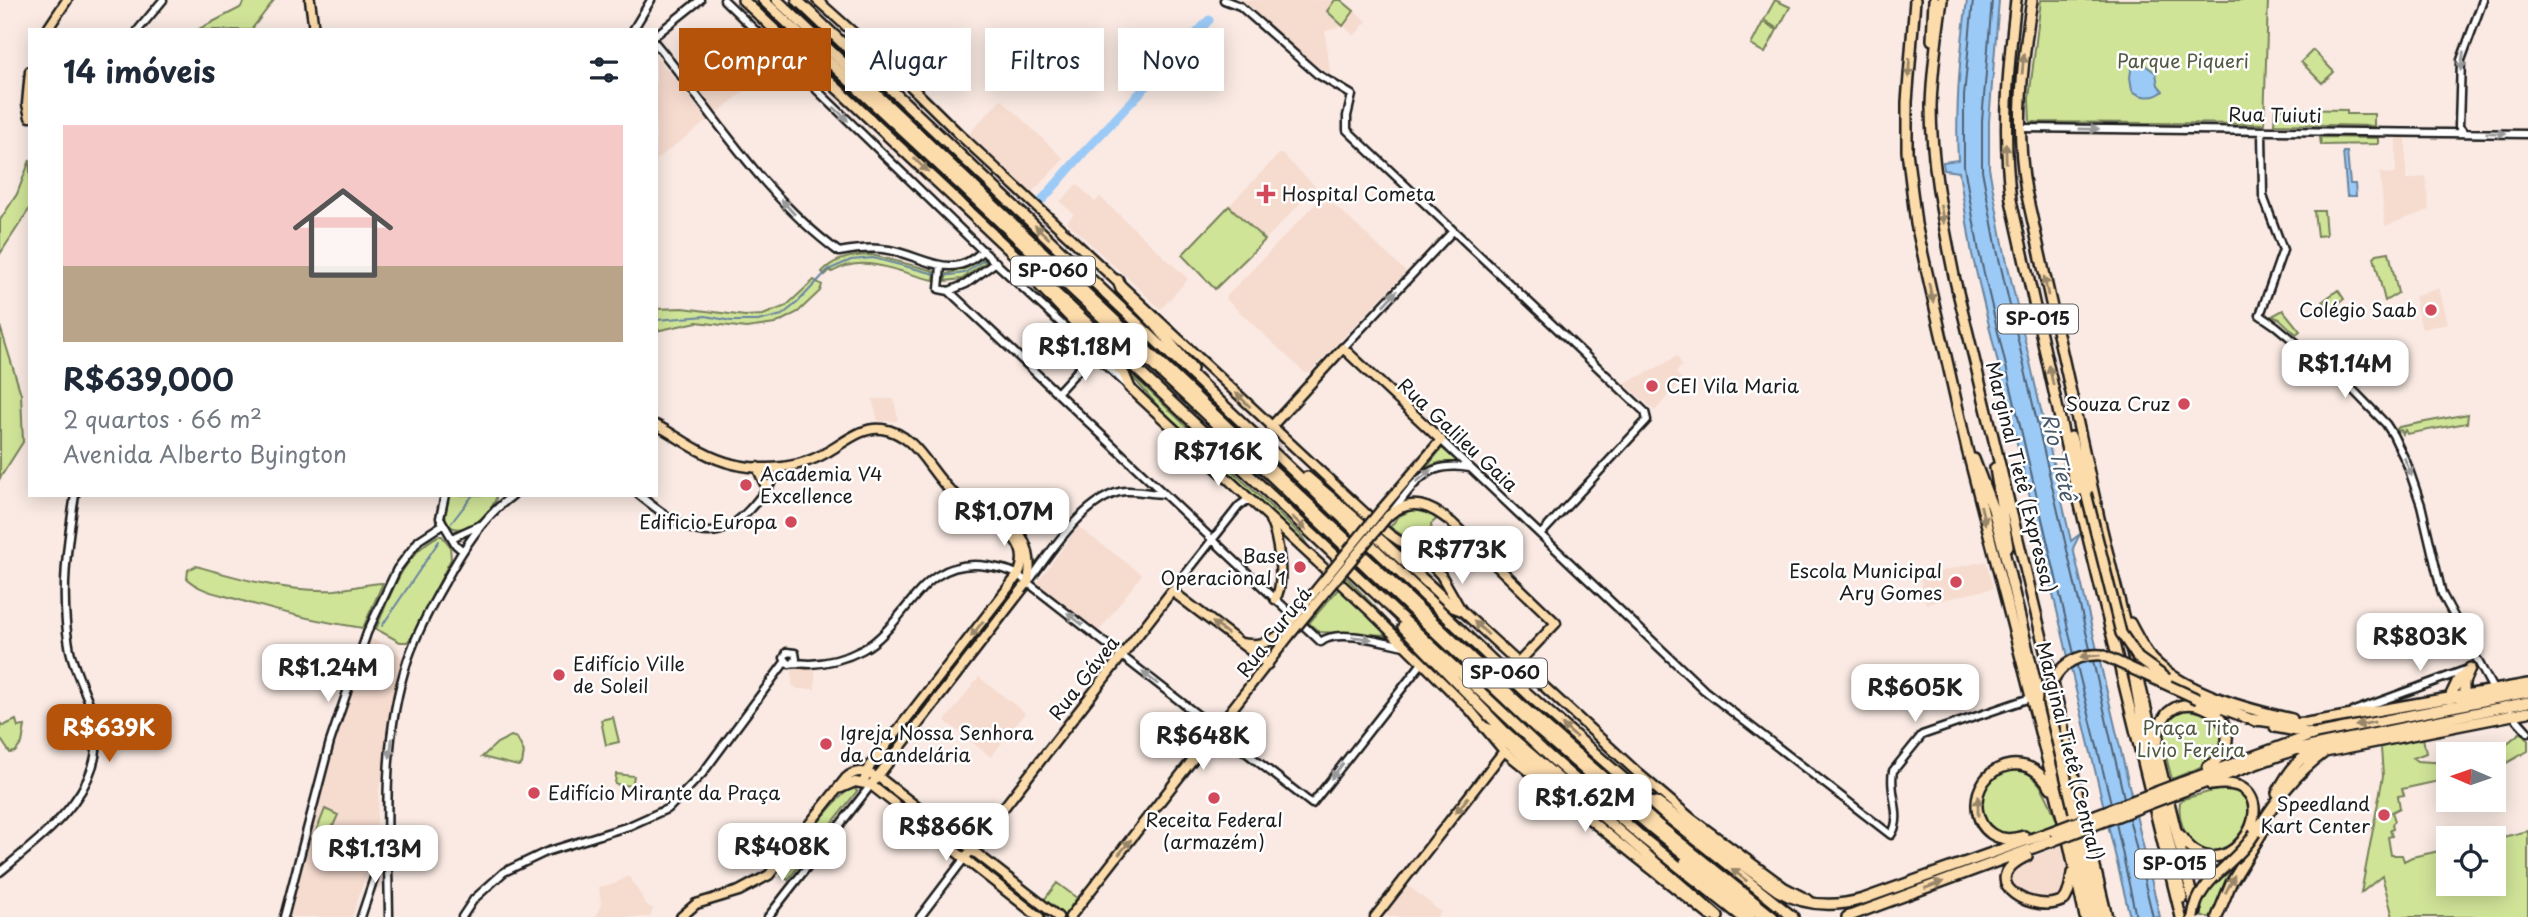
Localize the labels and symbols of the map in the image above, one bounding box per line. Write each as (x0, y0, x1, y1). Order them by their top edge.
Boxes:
park label: Parque Piqueri (2117, 46, 2249, 74)
one-way arrow (2456, 50, 2467, 72)
one-way arrow (2018, 52, 2029, 74)
one-way arrow (1904, 57, 1915, 79)
street label: Rua Tuiuti (2228, 99, 2322, 129)
one-way arrow (832, 105, 849, 121)
one-way arrow (2078, 123, 2100, 135)
one-way arrow (2485, 127, 2507, 139)
one-way arrow (2000, 141, 2012, 163)
one-way arrow (912, 157, 929, 174)
place label: Hospital Cometa (1282, 179, 1436, 207)
marker: Hospital Cometa (1256, 184, 1276, 204)
one-way arrow (781, 198, 796, 215)
one-way arrow (1937, 203, 1948, 225)
one-way arrow (1034, 225, 1051, 241)
road number: SP-060 (1011, 256, 1095, 286)
one-way arrow (2040, 275, 2051, 297)
one-way arrow (1926, 282, 1937, 304)
one-way arrow (1381, 290, 1397, 307)
place label: Colégio Saab (2299, 295, 2417, 323)
marker: Colégio Saab (2423, 302, 2439, 318)
road number: SP-015 (1998, 304, 2078, 334)
pin: R$1.18M (1020, 324, 1150, 383)
pin: R$1.14M (2280, 340, 2410, 400)
street label: Marginal Tietê (Expressa) (1980, 358, 2064, 595)
one-way arrow (2046, 364, 2057, 386)
street label: Rua Galileu Gaia (1392, 371, 1525, 498)
place label: CEI Vila Maria (1666, 371, 1799, 399)
marker: CEI Vila Maria (1644, 378, 1660, 394)
place label: Souza Cruz (2066, 389, 2170, 417)
one-way arrow (1235, 392, 1252, 408)
marker: Souza Cruz (2176, 396, 2192, 412)
water label: Rio Tietê (2034, 410, 2086, 506)
pin: R$716K (1161, 428, 1275, 488)
one-way arrow (2402, 456, 2413, 477)
place label: Academia V4 Excellence (760, 459, 883, 509)
one-way arrow (1415, 469, 1433, 484)
marker: Academia V4 Excellence (738, 477, 754, 493)
pin: R$1.07M (939, 489, 1069, 548)
one-way arrow (1978, 504, 1989, 526)
place label: Edificio Europa (639, 507, 778, 535)
marker: Edificio Europa (783, 514, 799, 530)
one-way arrow (1290, 515, 1307, 531)
pin: R$773K (1405, 526, 1519, 586)
place label: Base Operacional 1 (1160, 541, 1286, 591)
place label: Escola Municipal Ary Gomes (1789, 556, 1942, 606)
marker: Base Operacional 1 (1292, 559, 1308, 575)
marker: Escola Municipal Ary Gomes (1948, 574, 1964, 590)
street label: Rua Curuçá (1229, 580, 1317, 682)
one-way arrow (1067, 612, 1085, 627)
pin: R$803K (2363, 614, 2477, 673)
one-way arrow (969, 619, 984, 637)
one-way arrow (1211, 621, 1229, 635)
one-way arrow (1473, 621, 1490, 637)
street label: Rua Gávea (1041, 629, 1125, 725)
one-way arrow (1351, 633, 1373, 644)
street label: Marginal Tietê (Central) (2030, 639, 2112, 863)
pin: R$1.24M (263, 644, 393, 704)
place label: Edifício Ville de Soleil (573, 649, 685, 699)
one-way arrow (2079, 651, 2101, 662)
road number: SP-060 (1463, 658, 1547, 688)
pin: R$605K (1858, 664, 1972, 724)
marker: Edifício Ville de Soleil (551, 667, 567, 683)
one-way arrow (1142, 670, 1160, 685)
pin: R$639K (52, 704, 166, 764)
pin: R$648K (1146, 712, 1260, 772)
park label: Praça Tito Livio Fereira (2137, 713, 2245, 763)
place label: Igreja Nossa Senhora da Candelária (840, 718, 1034, 768)
one-way arrow (2354, 719, 2376, 730)
one-way arrow (1561, 724, 1578, 739)
marker: Igreja Nossa Senhora da Candelária (818, 736, 834, 752)
one-way arrow (385, 737, 396, 759)
north arrow (2436, 742, 2506, 812)
one-way arrow (1330, 762, 1345, 780)
pin: R$1.62M (1520, 774, 1650, 834)
place label: Edifício Mirante da Praça (548, 778, 780, 806)
marker: Edifício Mirante da Praça (526, 785, 542, 801)
place label: Speedland Kart Center (2260, 789, 2370, 839)
marker: Receita Federal (armazém) (1206, 790, 1222, 806)
one-way arrow (1973, 795, 1984, 817)
one-way arrow (1454, 796, 1469, 814)
pin: R$866K (889, 804, 1003, 863)
place label: Receita Federal (armazém) (1145, 805, 1283, 855)
marker: Speedland Kart Center (2376, 807, 2392, 823)
pin: R$408K (725, 824, 839, 883)
pin: R$1.13M (310, 826, 440, 885)
one-way arrow (1118, 838, 1133, 856)
road number: SP-015 (2135, 850, 2215, 878)
one-way arrow (1730, 869, 1748, 883)
one-way arrow (2225, 874, 2236, 894)
one-way arrow (1924, 880, 1945, 891)

